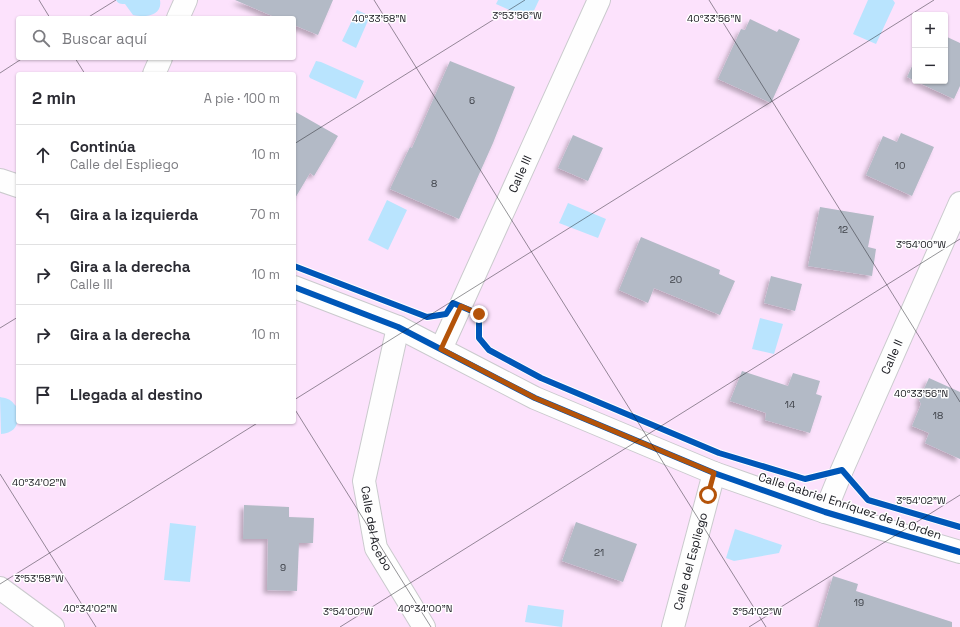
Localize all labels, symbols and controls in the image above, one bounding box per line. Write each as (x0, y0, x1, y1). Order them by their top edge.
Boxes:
text: 3°53'56"W (492, 9, 542, 22)
text: 40°33'58"N (352, 12, 406, 25)
text: 40°33'56"N (687, 12, 741, 25)
map controls (912, 12, 948, 84)
button: + (912, 12, 948, 48)
search box (16, 16, 296, 60)
icon: search (30, 27, 52, 49)
text: Buscar aquí (62, 29, 147, 48)
button: − (912, 48, 948, 84)
text: 2 min (32, 87, 76, 109)
text: A pie · 100 m (204, 90, 280, 107)
house number: 6 (469, 94, 475, 107)
text: Continúa (70, 137, 136, 156)
icon: ahead (32, 144, 54, 166)
text: 10 m (252, 146, 280, 163)
street label: Calle III (505, 153, 536, 195)
text: Calle del Espliego (70, 156, 179, 173)
house number: 10 (895, 159, 905, 172)
house number: 8 (431, 177, 437, 190)
icon: left (32, 204, 54, 226)
text: Gira a la izquierda (70, 205, 198, 224)
text: 70 m (250, 206, 280, 223)
house number: 12 (838, 223, 848, 236)
text: 3°54'00"W (896, 238, 946, 251)
text: Gira a la derecha (70, 257, 190, 276)
icon: right (32, 264, 54, 286)
text: 10 m (252, 266, 280, 283)
house number: 20 (670, 273, 682, 286)
text: Calle III (70, 276, 113, 293)
route end (470, 305, 488, 323)
icon: right (32, 324, 54, 346)
text: Gira a la derecha (70, 325, 190, 344)
text: 10 m (252, 326, 280, 343)
street label: Calle II (877, 337, 907, 377)
icon: arrive (32, 384, 54, 406)
text: Llegada al destino (70, 385, 203, 404)
text: 40°33'56"N (894, 387, 948, 400)
house number: 14 (785, 398, 795, 411)
house number: 18 (933, 409, 943, 422)
street label: Calle Gabriel Enríquez de la Orden (756, 469, 944, 543)
text: 40°34'02"N (12, 476, 66, 489)
street label: Calle del Acebo (357, 485, 396, 574)
route start (699, 486, 717, 504)
text: 3°54'02"W (896, 494, 946, 507)
street label: Calle del Espliego (670, 511, 711, 612)
house number: 21 (594, 546, 604, 559)
house number: 9 (280, 561, 286, 574)
text: 3°53'58"W (14, 572, 64, 585)
house number: 19 (854, 596, 864, 609)
text: 40°34'02"N (63, 602, 117, 615)
text: 40°34'00"N (398, 602, 452, 615)
text: 3°54'00"W (323, 605, 373, 618)
text: 3°54'02"W (732, 605, 782, 618)

